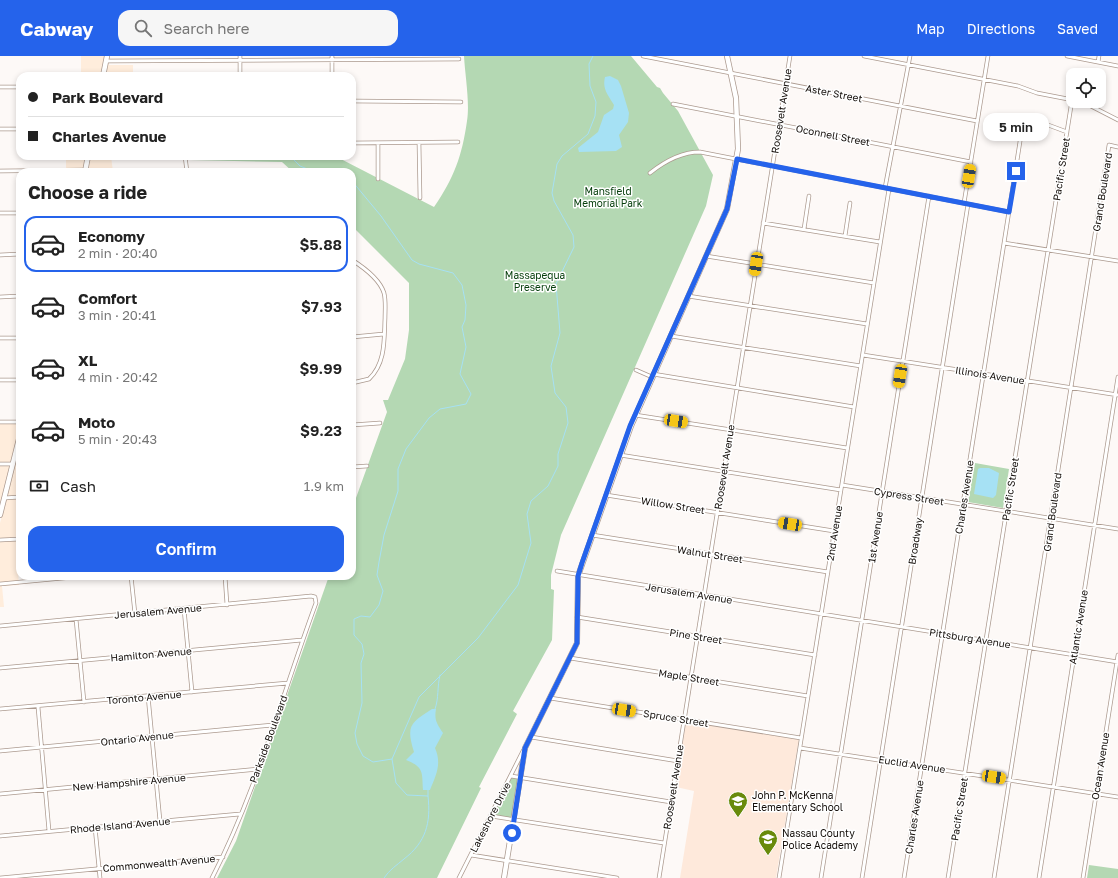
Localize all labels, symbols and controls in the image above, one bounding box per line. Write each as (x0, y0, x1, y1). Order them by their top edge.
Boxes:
search box (118, 10, 398, 46)
text: Cabway (20, 17, 94, 40)
icon: search (132, 17, 154, 39)
text: Search here (164, 19, 249, 37)
text: Map (916, 20, 945, 37)
text: Directions (967, 20, 1035, 37)
text: Saved (1057, 20, 1098, 37)
street label: Roosevelt Avenue (768, 68, 794, 154)
map controls (1066, 68, 1106, 108)
button: locate (1066, 68, 1106, 108)
street label: Aster Street (805, 82, 863, 104)
text: Park Boulevard (52, 88, 163, 106)
callout: 5 min (983, 113, 1049, 141)
text: 5 min (999, 119, 1033, 135)
street label: Oconnell Street (795, 122, 871, 148)
text: Charles Avenue (52, 127, 166, 145)
street label: Pacific Street (1050, 136, 1072, 202)
street label: Grand Boulevard (1090, 152, 1114, 232)
route end (1007, 162, 1025, 180)
car (961, 163, 977, 189)
text: Choose a ride (28, 181, 147, 203)
park label: Mansfield Memorial Park (574, 185, 643, 209)
icon: car (30, 226, 66, 262)
text: Economy (78, 227, 145, 245)
text: $5.88 (300, 235, 342, 253)
text: 2 min · 20:40 (78, 245, 158, 261)
car (748, 251, 764, 277)
park label: Massapequa Preserve (505, 269, 565, 293)
icon: car (30, 288, 66, 324)
text: Comfort (78, 289, 137, 307)
text: $7.93 (301, 297, 342, 315)
text: 3 min · 20:41 (78, 307, 156, 323)
icon: car (30, 350, 66, 386)
text: XL (78, 351, 97, 369)
text: $9.99 (299, 359, 342, 377)
car (892, 363, 908, 389)
street label: Illinois Avenue (954, 364, 1026, 386)
text: 4 min · 20:42 (78, 369, 158, 385)
icon: car (30, 412, 66, 448)
text: Moto (78, 413, 115, 431)
car (663, 413, 689, 429)
text: $9.23 (300, 421, 342, 439)
street label: Roosevelt Avenue (711, 424, 737, 510)
text: 5 min · 20:43 (78, 431, 157, 447)
street label: Pacific Street (999, 456, 1021, 522)
street label: Charles Avenue (952, 459, 976, 535)
street label: Grand Boulevard (1041, 472, 1063, 552)
icon: cash (28, 475, 50, 497)
text: Cash (60, 477, 96, 495)
text: 1.9 km (304, 478, 344, 494)
street label: Cypress Street (873, 485, 945, 507)
street label: Willow Street (640, 494, 706, 516)
street label: 2nd Avenue (824, 504, 844, 562)
street label: 1st Avenue (865, 510, 885, 564)
car (777, 516, 803, 532)
street label: Broadway (905, 516, 925, 565)
button: Confirm (28, 526, 344, 572)
street label: Walnut Street (676, 543, 744, 565)
street label: Jerusalem Avenue (645, 580, 733, 606)
street label: Atlantic Avenue (1066, 589, 1090, 665)
street label: Jerusalem Avenue (114, 601, 202, 621)
street label: Pine Street (669, 626, 723, 646)
street label: Pittsburg Avenue (928, 626, 1012, 650)
street label: Hamilton Avenue (110, 644, 192, 664)
street label: Maple Street (658, 666, 720, 688)
street label: Toronto Avenue (106, 688, 182, 706)
street label: Parkside Boulevard (247, 694, 289, 784)
car (611, 702, 637, 718)
street label: Spruce Street (643, 707, 709, 729)
street label: Ontario Avenue (100, 728, 174, 748)
street label: Ocean Avenue (1089, 731, 1111, 801)
street label: Roosevelt Avenue (660, 744, 686, 830)
street label: Euclid Avenue (878, 753, 946, 775)
car (981, 769, 1007, 785)
street label: New Hampshire Avenue (72, 771, 186, 793)
street label: Pacific Street (948, 776, 970, 842)
street label: Charles Avenue (902, 779, 926, 855)
street label: Lakeshore Drive (467, 780, 513, 854)
place label: John P. McKenna Elementary School (752, 789, 843, 813)
school or university icon: John P. McKenna Elementary School (727, 790, 749, 818)
street label: Rhode Island Avenue (69, 815, 171, 835)
route start (503, 824, 521, 842)
place label: Nassau County Police Academy (782, 827, 858, 851)
school or university icon: Nassau County Police Academy (757, 828, 779, 856)
street label: Commonwealth Avenue (102, 852, 216, 874)

